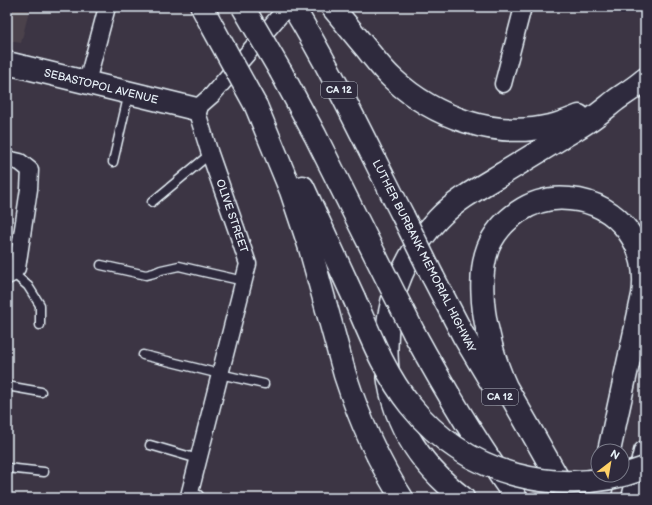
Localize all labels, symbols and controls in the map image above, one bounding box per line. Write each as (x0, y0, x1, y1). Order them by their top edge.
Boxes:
street label: SEBASTOPOL AVENUE (43, 66, 160, 106)
road number: CA 12 (321, 82, 357, 98)
street label: LUTHER BURBANK MEMORIAL HIGHWAY (370, 158, 479, 355)
street label: OLIVE STREET (213, 178, 251, 255)
road number: CA 12 (482, 389, 518, 405)
north arrow (590, 443, 630, 483)
text: N (608, 447, 622, 463)

